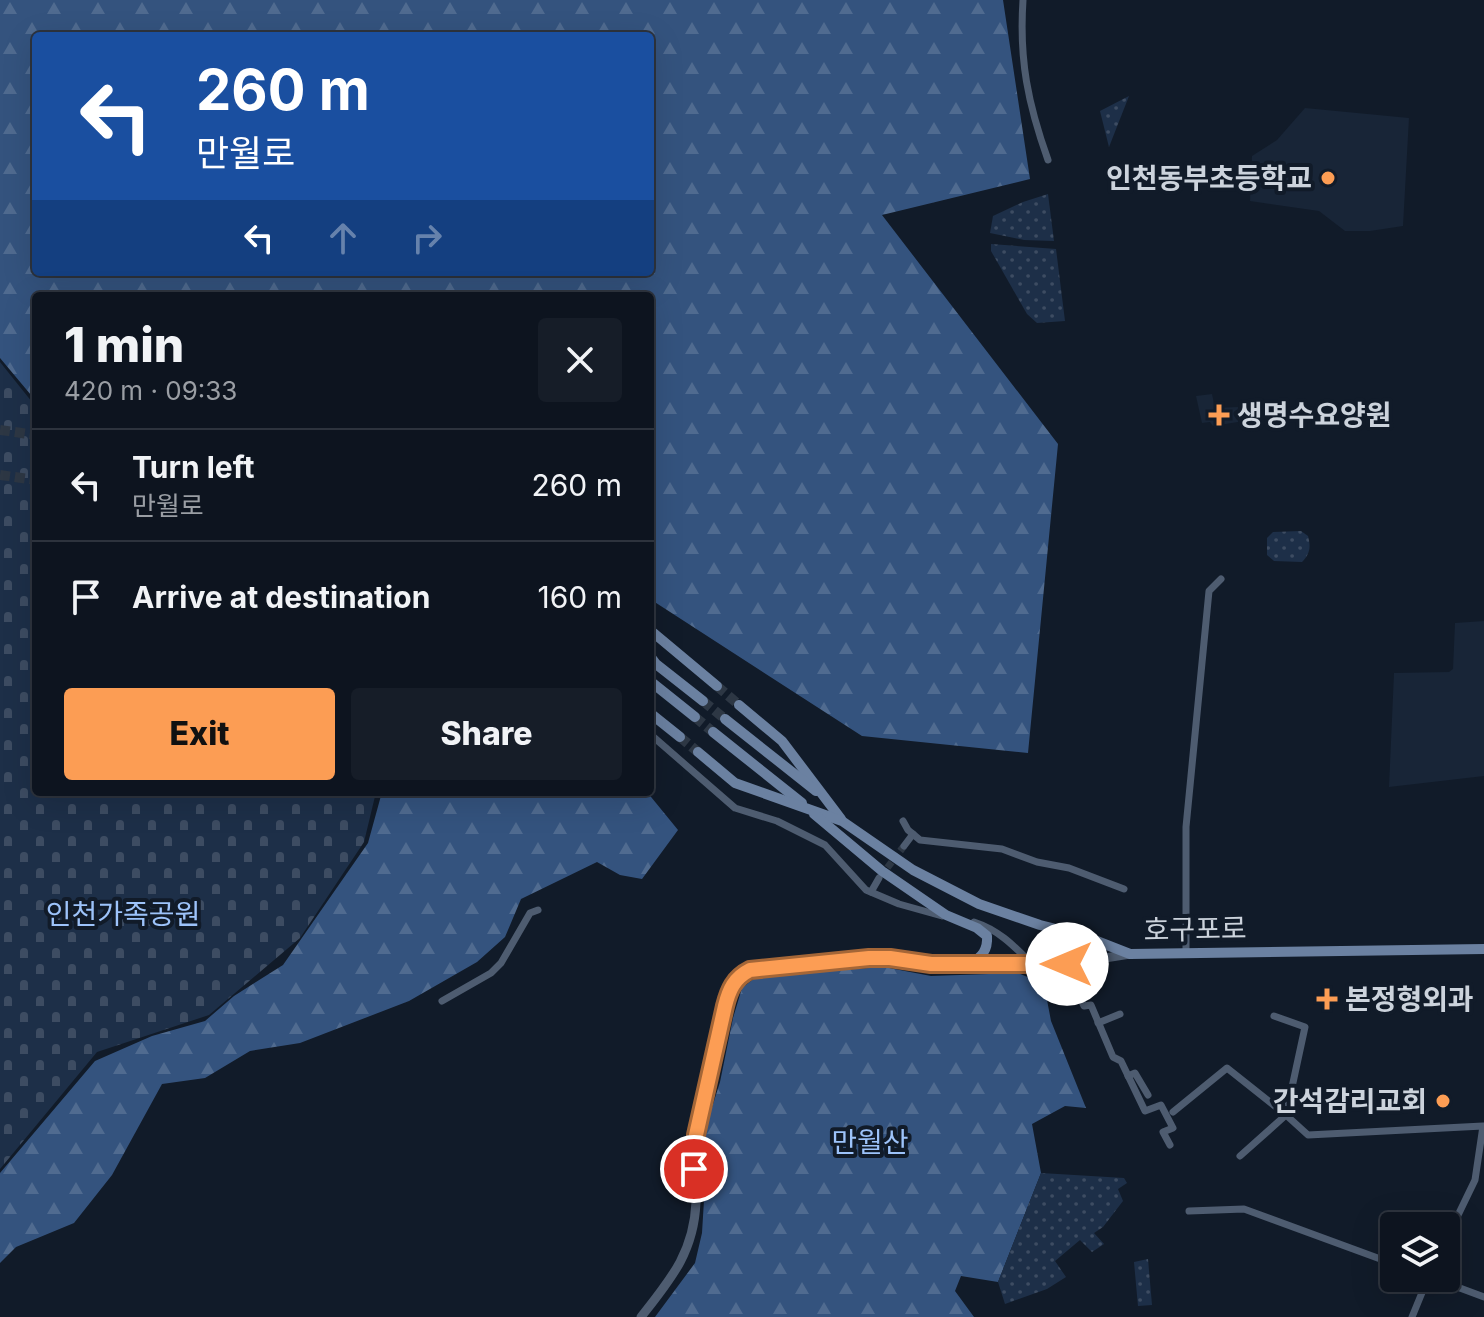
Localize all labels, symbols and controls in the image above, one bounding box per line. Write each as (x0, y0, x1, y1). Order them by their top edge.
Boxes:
text: 260 m (196, 56, 370, 124)
icon: left (64, 64, 168, 168)
text: 만월로 (196, 131, 295, 175)
place label: 인천동부초등학교 (1106, 161, 1312, 195)
marker: 인천동부초등학교 (1319, 169, 1337, 187)
icon: left (237, 216, 281, 260)
icon: ahead (321, 216, 365, 260)
icon: right (405, 216, 449, 260)
text: 1 min (64, 315, 184, 374)
button: close (538, 318, 622, 402)
text: 420 m · 09:33 (64, 375, 237, 406)
place label: 생명수요양원 (1237, 398, 1392, 432)
marker: 생명수요양원 (1208, 404, 1230, 426)
text: Turn left (132, 449, 254, 485)
icon: left (64, 463, 108, 507)
text: 260 m (531, 467, 622, 503)
text: 만월로 (132, 490, 204, 521)
icon: arrive (64, 575, 108, 619)
text: Arrive at destination (132, 579, 430, 615)
text: 160 m (538, 579, 622, 615)
button: Exit (64, 688, 335, 780)
button: Share (351, 688, 622, 780)
park label: 인천가족공원 (46, 897, 200, 931)
street label: 호구포로 (1143, 911, 1247, 947)
position arrow (1025, 922, 1109, 1006)
place label: 본정형외과 (1345, 982, 1474, 1016)
marker: 본정형외과 (1316, 988, 1338, 1010)
place label: 간석감리교회 (1272, 1084, 1427, 1118)
marker: 간석감리교회 (1434, 1092, 1452, 1110)
park label: 만월산 (831, 1125, 909, 1159)
pin (660, 1135, 728, 1203)
icon: arrive (672, 1147, 716, 1191)
map controls (1380, 1212, 1460, 1292)
button: layers (1380, 1212, 1460, 1292)

